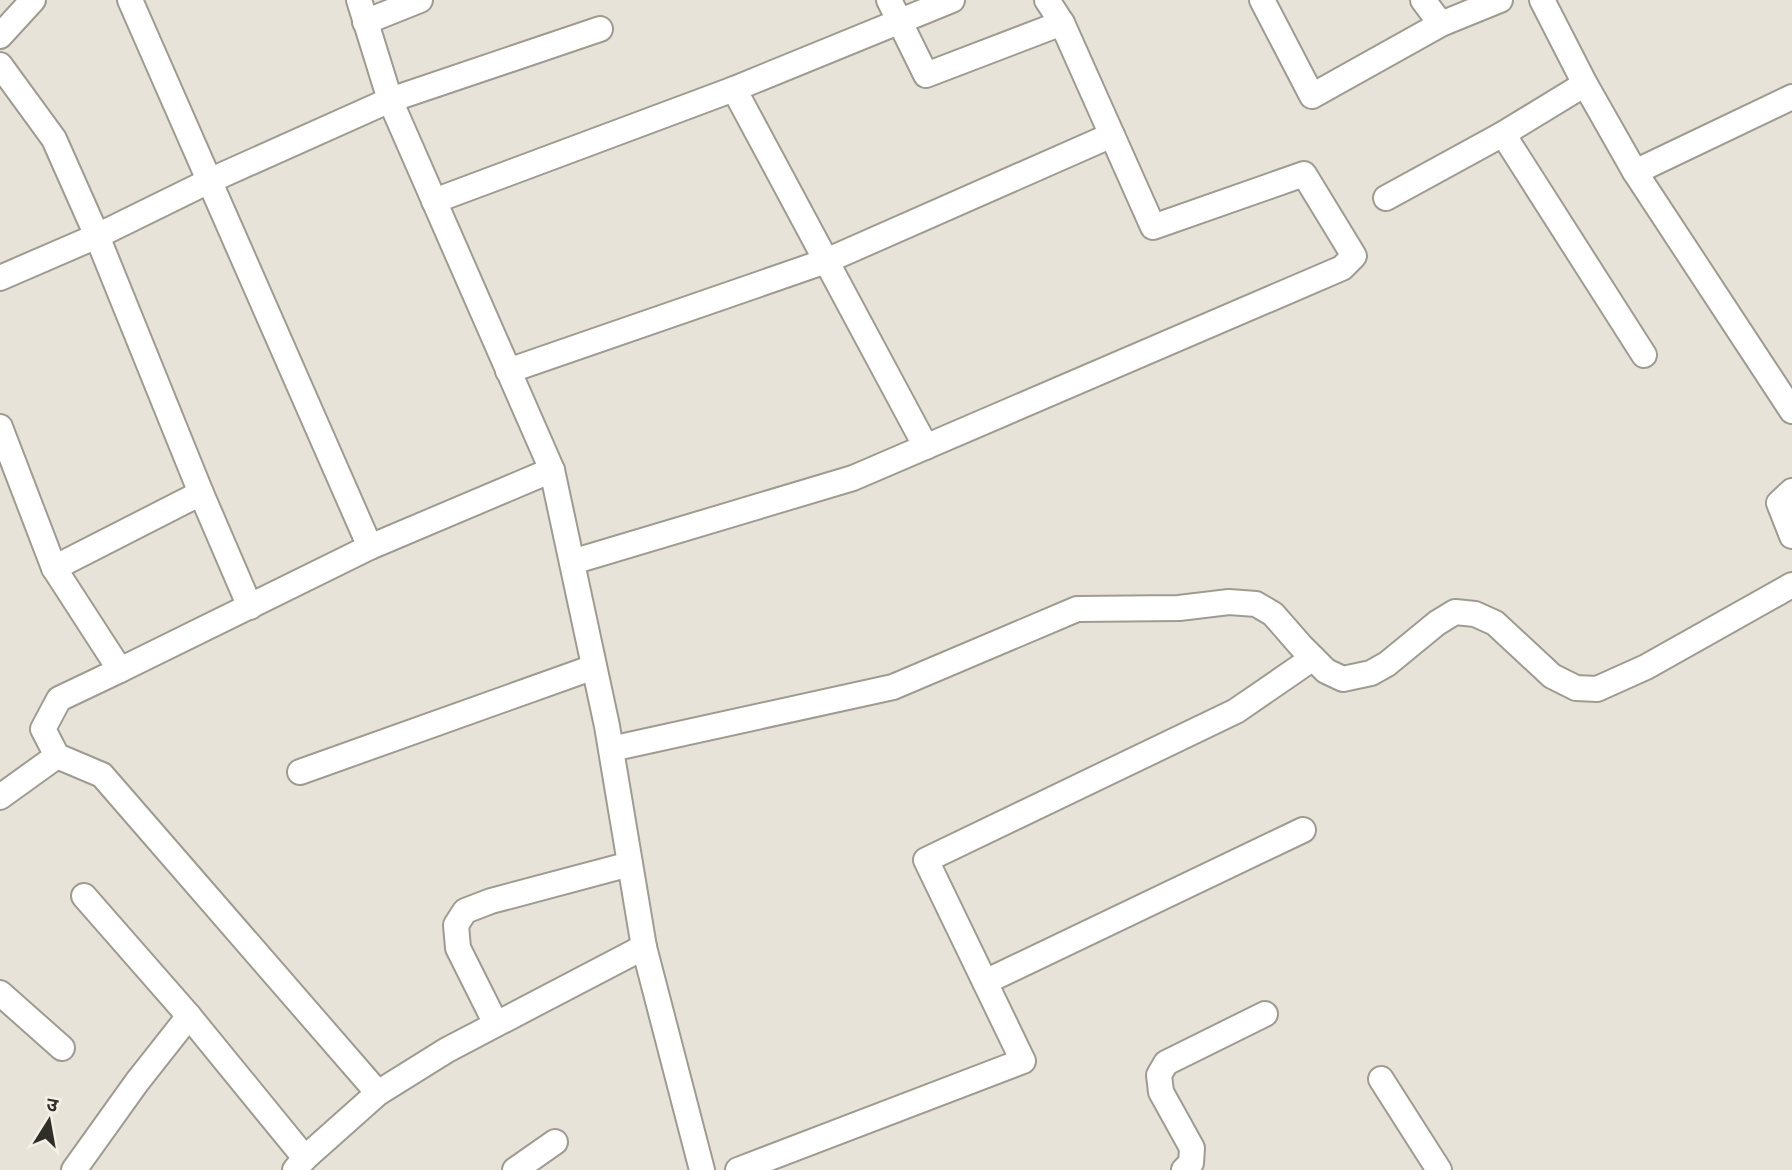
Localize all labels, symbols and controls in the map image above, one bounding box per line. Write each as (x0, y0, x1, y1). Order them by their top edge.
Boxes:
north arrow (14, 1086, 84, 1156)
text: उ (44, 1092, 61, 1117)

